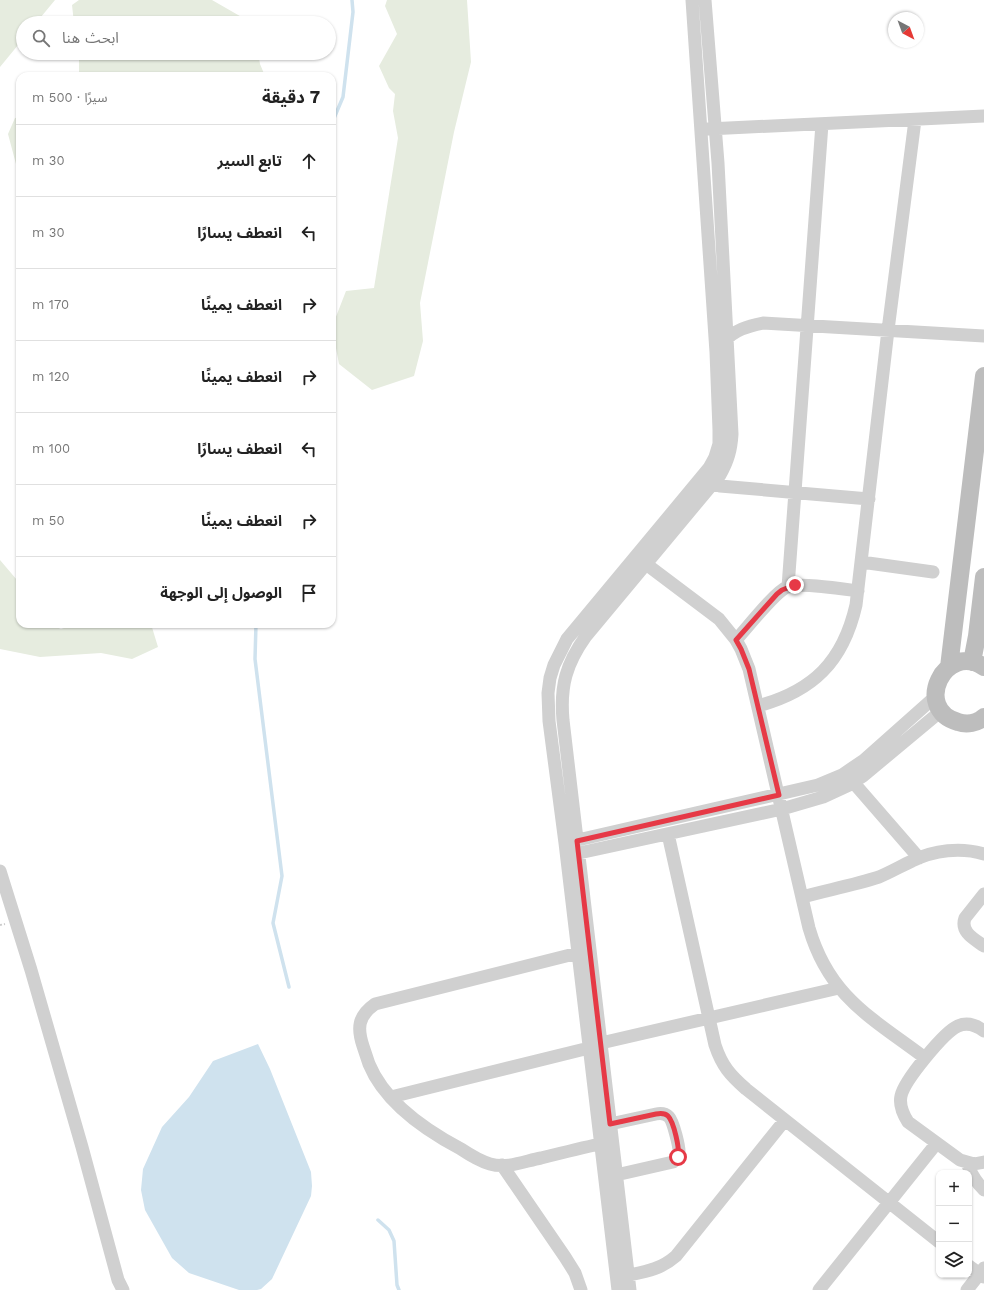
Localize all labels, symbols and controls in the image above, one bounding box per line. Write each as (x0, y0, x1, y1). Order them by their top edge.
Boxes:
north arrow (888, 12, 924, 48)
search box (16, 16, 336, 60)
icon: search (30, 27, 52, 49)
text: ابحث هنا (62, 29, 119, 47)
text: 7 دقيقة (262, 87, 320, 107)
text: سيرًا · 500 m (32, 90, 107, 105)
icon: ahead (298, 150, 320, 172)
text: تابع السير (218, 152, 282, 170)
text: 30 m (32, 153, 65, 168)
icon: left (298, 222, 320, 244)
text: انعطف يسارًا (197, 224, 282, 242)
text: 30 m (32, 225, 65, 240)
icon: right (298, 294, 320, 316)
text: انعطف يمينًا (201, 296, 282, 314)
text: 170 m (32, 297, 69, 312)
icon: right (298, 366, 320, 388)
text: انعطف يمينًا (201, 368, 282, 386)
text: 120 m (32, 369, 70, 384)
icon: left (298, 438, 320, 460)
text: انعطف يسارًا (197, 440, 282, 458)
text: 100 m (32, 441, 70, 456)
icon: right (298, 510, 320, 532)
text: انعطف يمينًا (201, 512, 282, 530)
text: 50 m (32, 513, 64, 528)
route end (786, 576, 804, 594)
icon: arrive (298, 582, 320, 604)
text: الوصول إلى الوجهة (160, 584, 282, 602)
route start (669, 1148, 687, 1166)
map controls (936, 1170, 972, 1278)
button: + (936, 1170, 972, 1206)
button: − (936, 1206, 972, 1242)
button: layers (936, 1242, 972, 1278)

